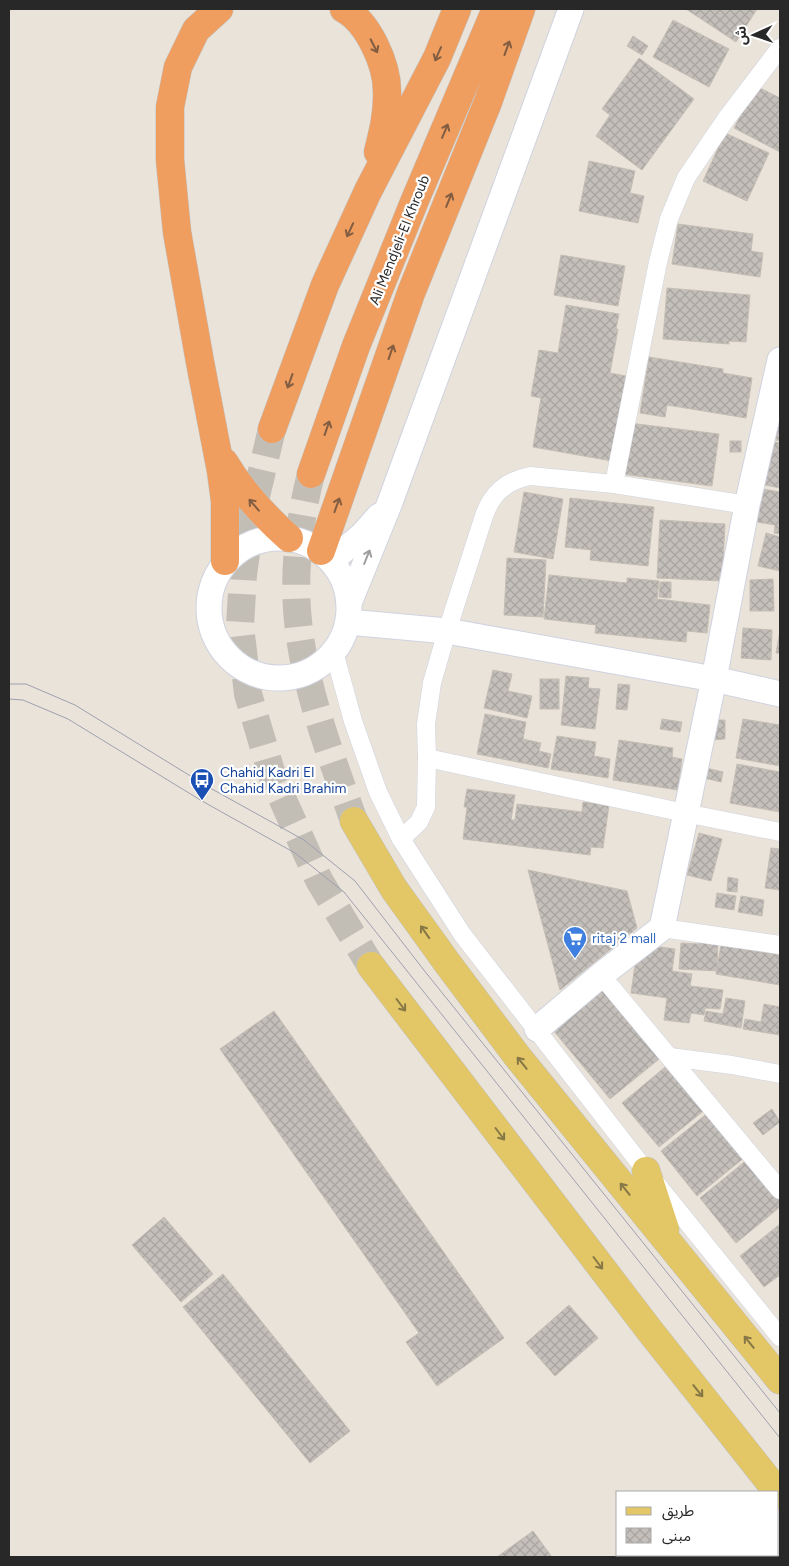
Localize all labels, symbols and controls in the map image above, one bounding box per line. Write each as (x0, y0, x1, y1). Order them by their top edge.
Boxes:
north arrow (729, 10, 779, 60)
text: ش (733, 26, 751, 46)
one-way arrow (369, 38, 379, 53)
one-way arrow (503, 41, 512, 56)
one-way arrow (433, 46, 443, 61)
one-way arrow (440, 124, 450, 139)
street label: Ali Mendjeli-El Khroub (366, 173, 433, 308)
one-way arrow (445, 193, 454, 208)
one-way arrow (345, 222, 355, 237)
one-way arrow (387, 344, 396, 360)
one-way arrow (285, 373, 294, 388)
one-way arrow (323, 421, 332, 436)
one-way arrow (248, 498, 259, 511)
one-way arrow (333, 498, 342, 513)
one-way arrow (363, 550, 372, 565)
place label: Chahid Kadri El Chahid Kadri Brahim (220, 764, 346, 797)
bus stop icon: Chahid Kadri El Chahid Kadri Brahim (189, 767, 215, 801)
one-way arrow (420, 925, 430, 939)
supermarket icon: ritaj 2 mall (562, 925, 588, 959)
place label: ritaj 2 mall (592, 930, 656, 947)
one-way arrow (396, 998, 406, 1012)
one-way arrow (517, 1056, 528, 1069)
one-way arrow (494, 1127, 505, 1140)
one-way arrow (619, 1182, 630, 1195)
one-way arrow (593, 1257, 604, 1270)
one-way arrow (744, 1336, 755, 1349)
one-way arrow (693, 1385, 704, 1398)
legend (616, 1491, 779, 1556)
text: طريق (662, 1502, 694, 1521)
text: مبنى (662, 1527, 691, 1545)

